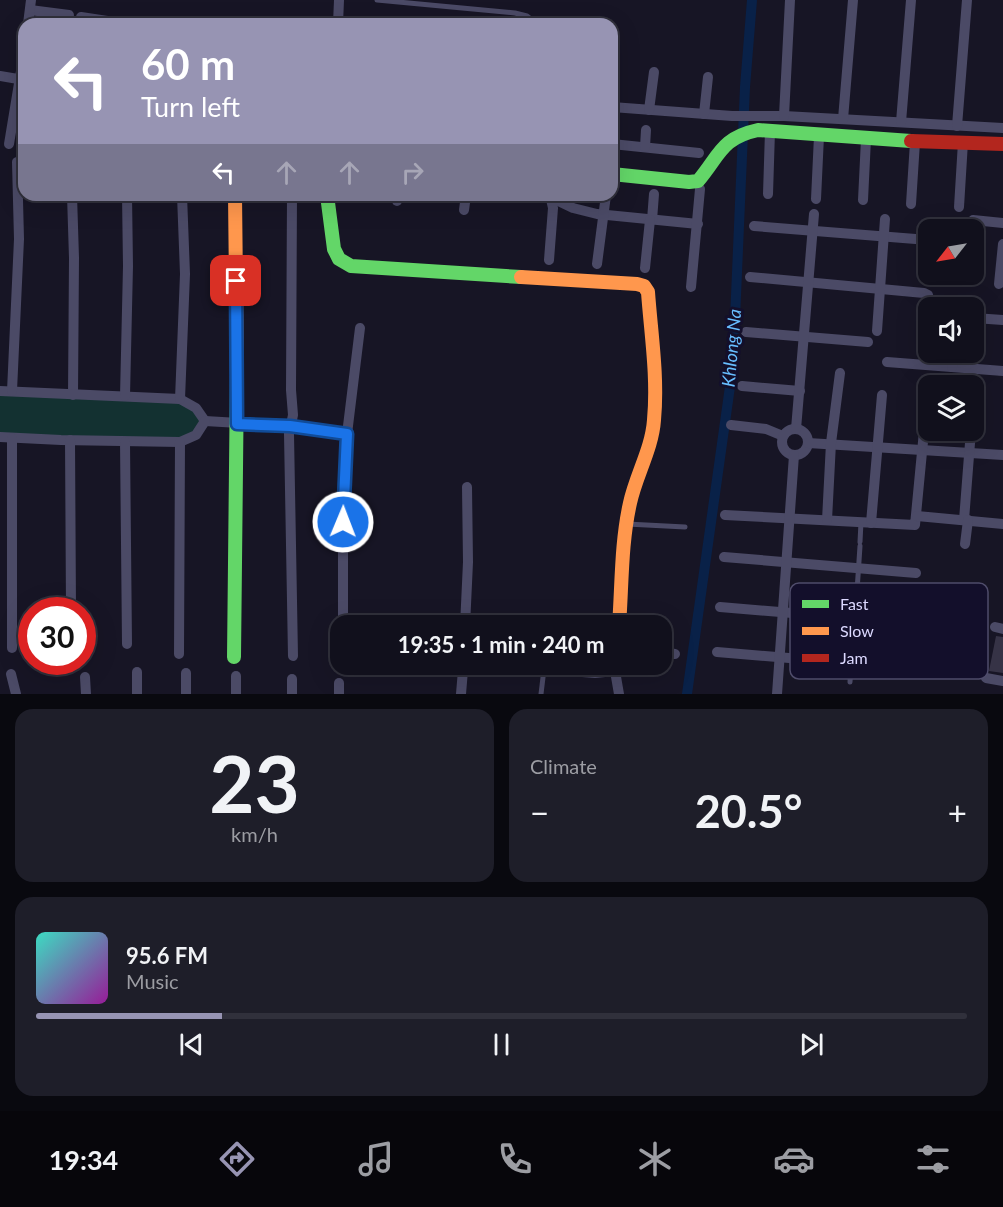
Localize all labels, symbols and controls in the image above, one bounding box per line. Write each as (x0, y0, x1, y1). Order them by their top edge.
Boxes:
text: 60 m (141, 39, 235, 89)
icon: left (42, 42, 120, 120)
text: Turn left (141, 90, 240, 123)
icon: left (207, 156, 240, 189)
icon: ahead (270, 156, 303, 189)
icon: ahead (333, 156, 366, 189)
icon: right (396, 156, 429, 189)
north arrow (918, 219, 984, 285)
map controls (918, 219, 984, 441)
pin (210, 255, 261, 306)
icon: arrive (219, 264, 252, 297)
button: sound (918, 297, 984, 363)
water label: Khlong Na (717, 308, 745, 388)
button: layers (918, 375, 984, 441)
position arrow (311, 490, 375, 554)
legend (790, 583, 988, 679)
text: Fast (840, 594, 869, 613)
speed limit sign: 30 (18, 597, 96, 675)
text: Slow (840, 621, 874, 640)
text: 19:35 · 1 min · 240 m (398, 631, 604, 658)
text: Jam (840, 648, 868, 667)
text: 23 (209, 736, 300, 830)
text: Climate (530, 754, 597, 778)
text: 20.5° (695, 784, 802, 838)
text: − (530, 792, 549, 832)
text: + (948, 792, 967, 832)
text: km/h (231, 822, 278, 846)
text: 95.6 FM (126, 942, 208, 969)
text: Music (126, 969, 179, 993)
icon: previous (175, 1028, 208, 1061)
icon: pause (485, 1028, 518, 1061)
icon: next (795, 1028, 828, 1061)
icon: directions (216, 1138, 258, 1180)
icon: music (355, 1138, 397, 1180)
icon: phone (494, 1138, 536, 1180)
icon: climate (634, 1138, 676, 1180)
icon: car (773, 1138, 815, 1180)
icon: filters (912, 1138, 954, 1180)
text: 19:34 (49, 1143, 118, 1176)

